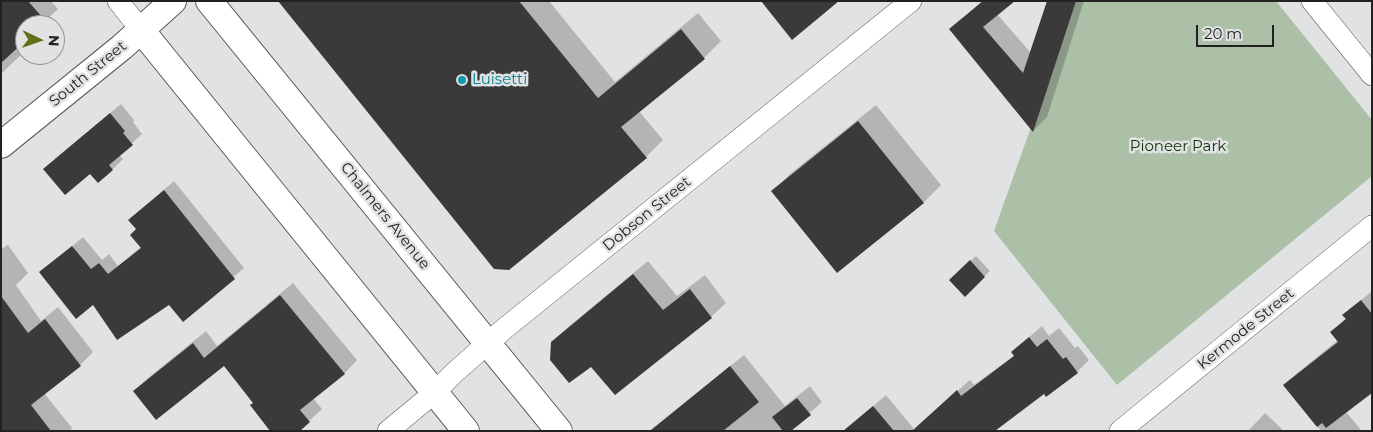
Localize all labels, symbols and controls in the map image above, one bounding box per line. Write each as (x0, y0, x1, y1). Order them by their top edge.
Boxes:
north arrow (15, 15, 65, 65)
scale bar (1198, 15, 1276, 47)
text: 20 m (1204, 24, 1242, 43)
text: N (45, 35, 63, 47)
street label: South Street (46, 37, 130, 111)
place label: Luisetti (472, 71, 527, 89)
marker: Luisetti (456, 74, 468, 86)
park label: Pioneer Park (1130, 138, 1226, 156)
street label: Chalmers Avenue (336, 159, 434, 273)
street label: Dobson Street (599, 173, 695, 255)
street label: Kermode Street (1194, 285, 1298, 373)

